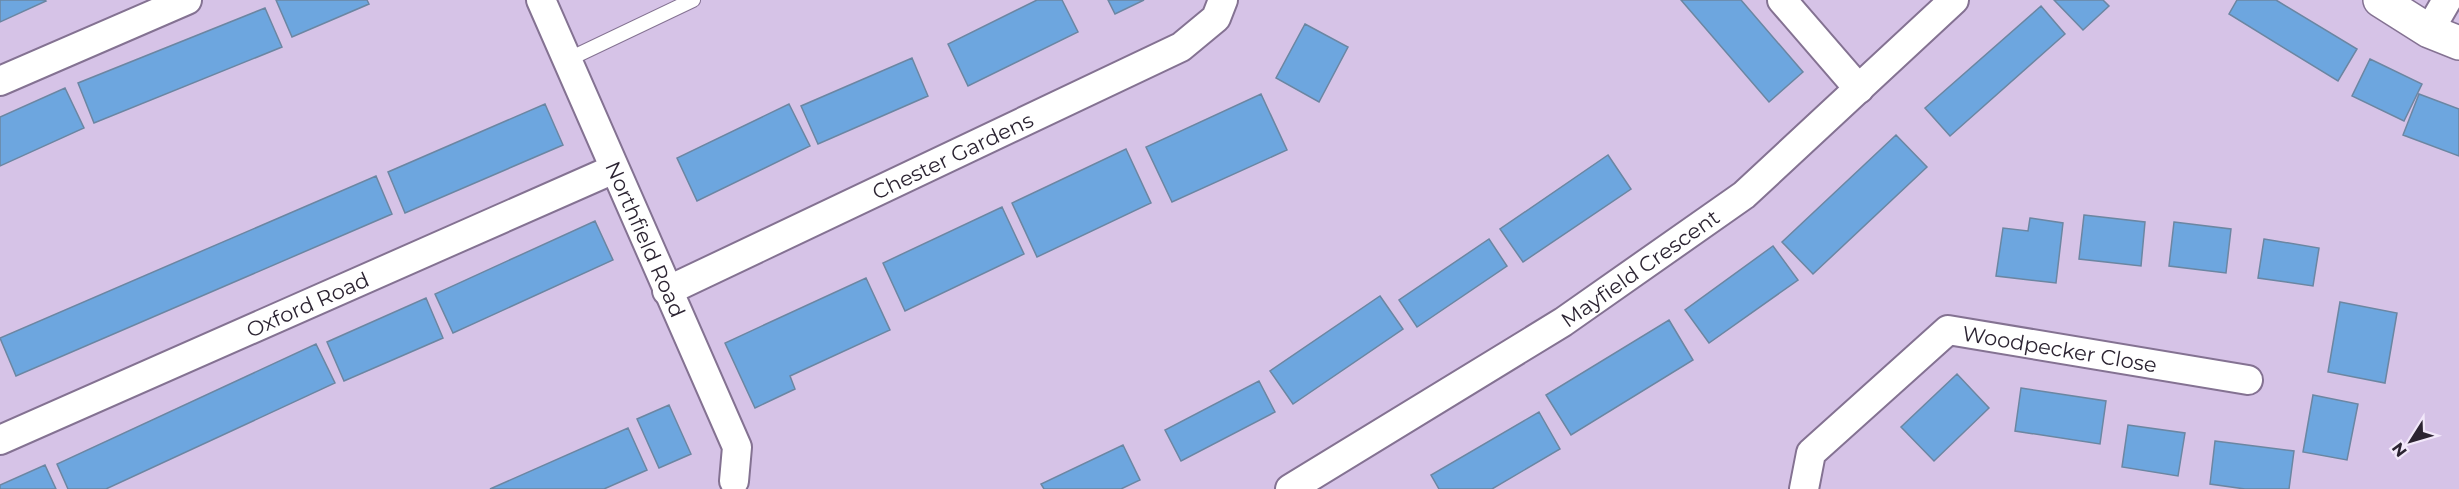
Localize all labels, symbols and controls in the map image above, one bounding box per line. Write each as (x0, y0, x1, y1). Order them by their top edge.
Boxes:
street label: Chester Gardens (868, 107, 1037, 204)
street label: Northfield Road (601, 157, 691, 321)
street label: Mayfield Crescent (1556, 204, 1724, 332)
street label: Oxford Road (242, 266, 373, 342)
street label: Woodpecker Close (1961, 320, 2159, 377)
north arrow (2381, 411, 2441, 471)
text: N (2388, 439, 2411, 461)

